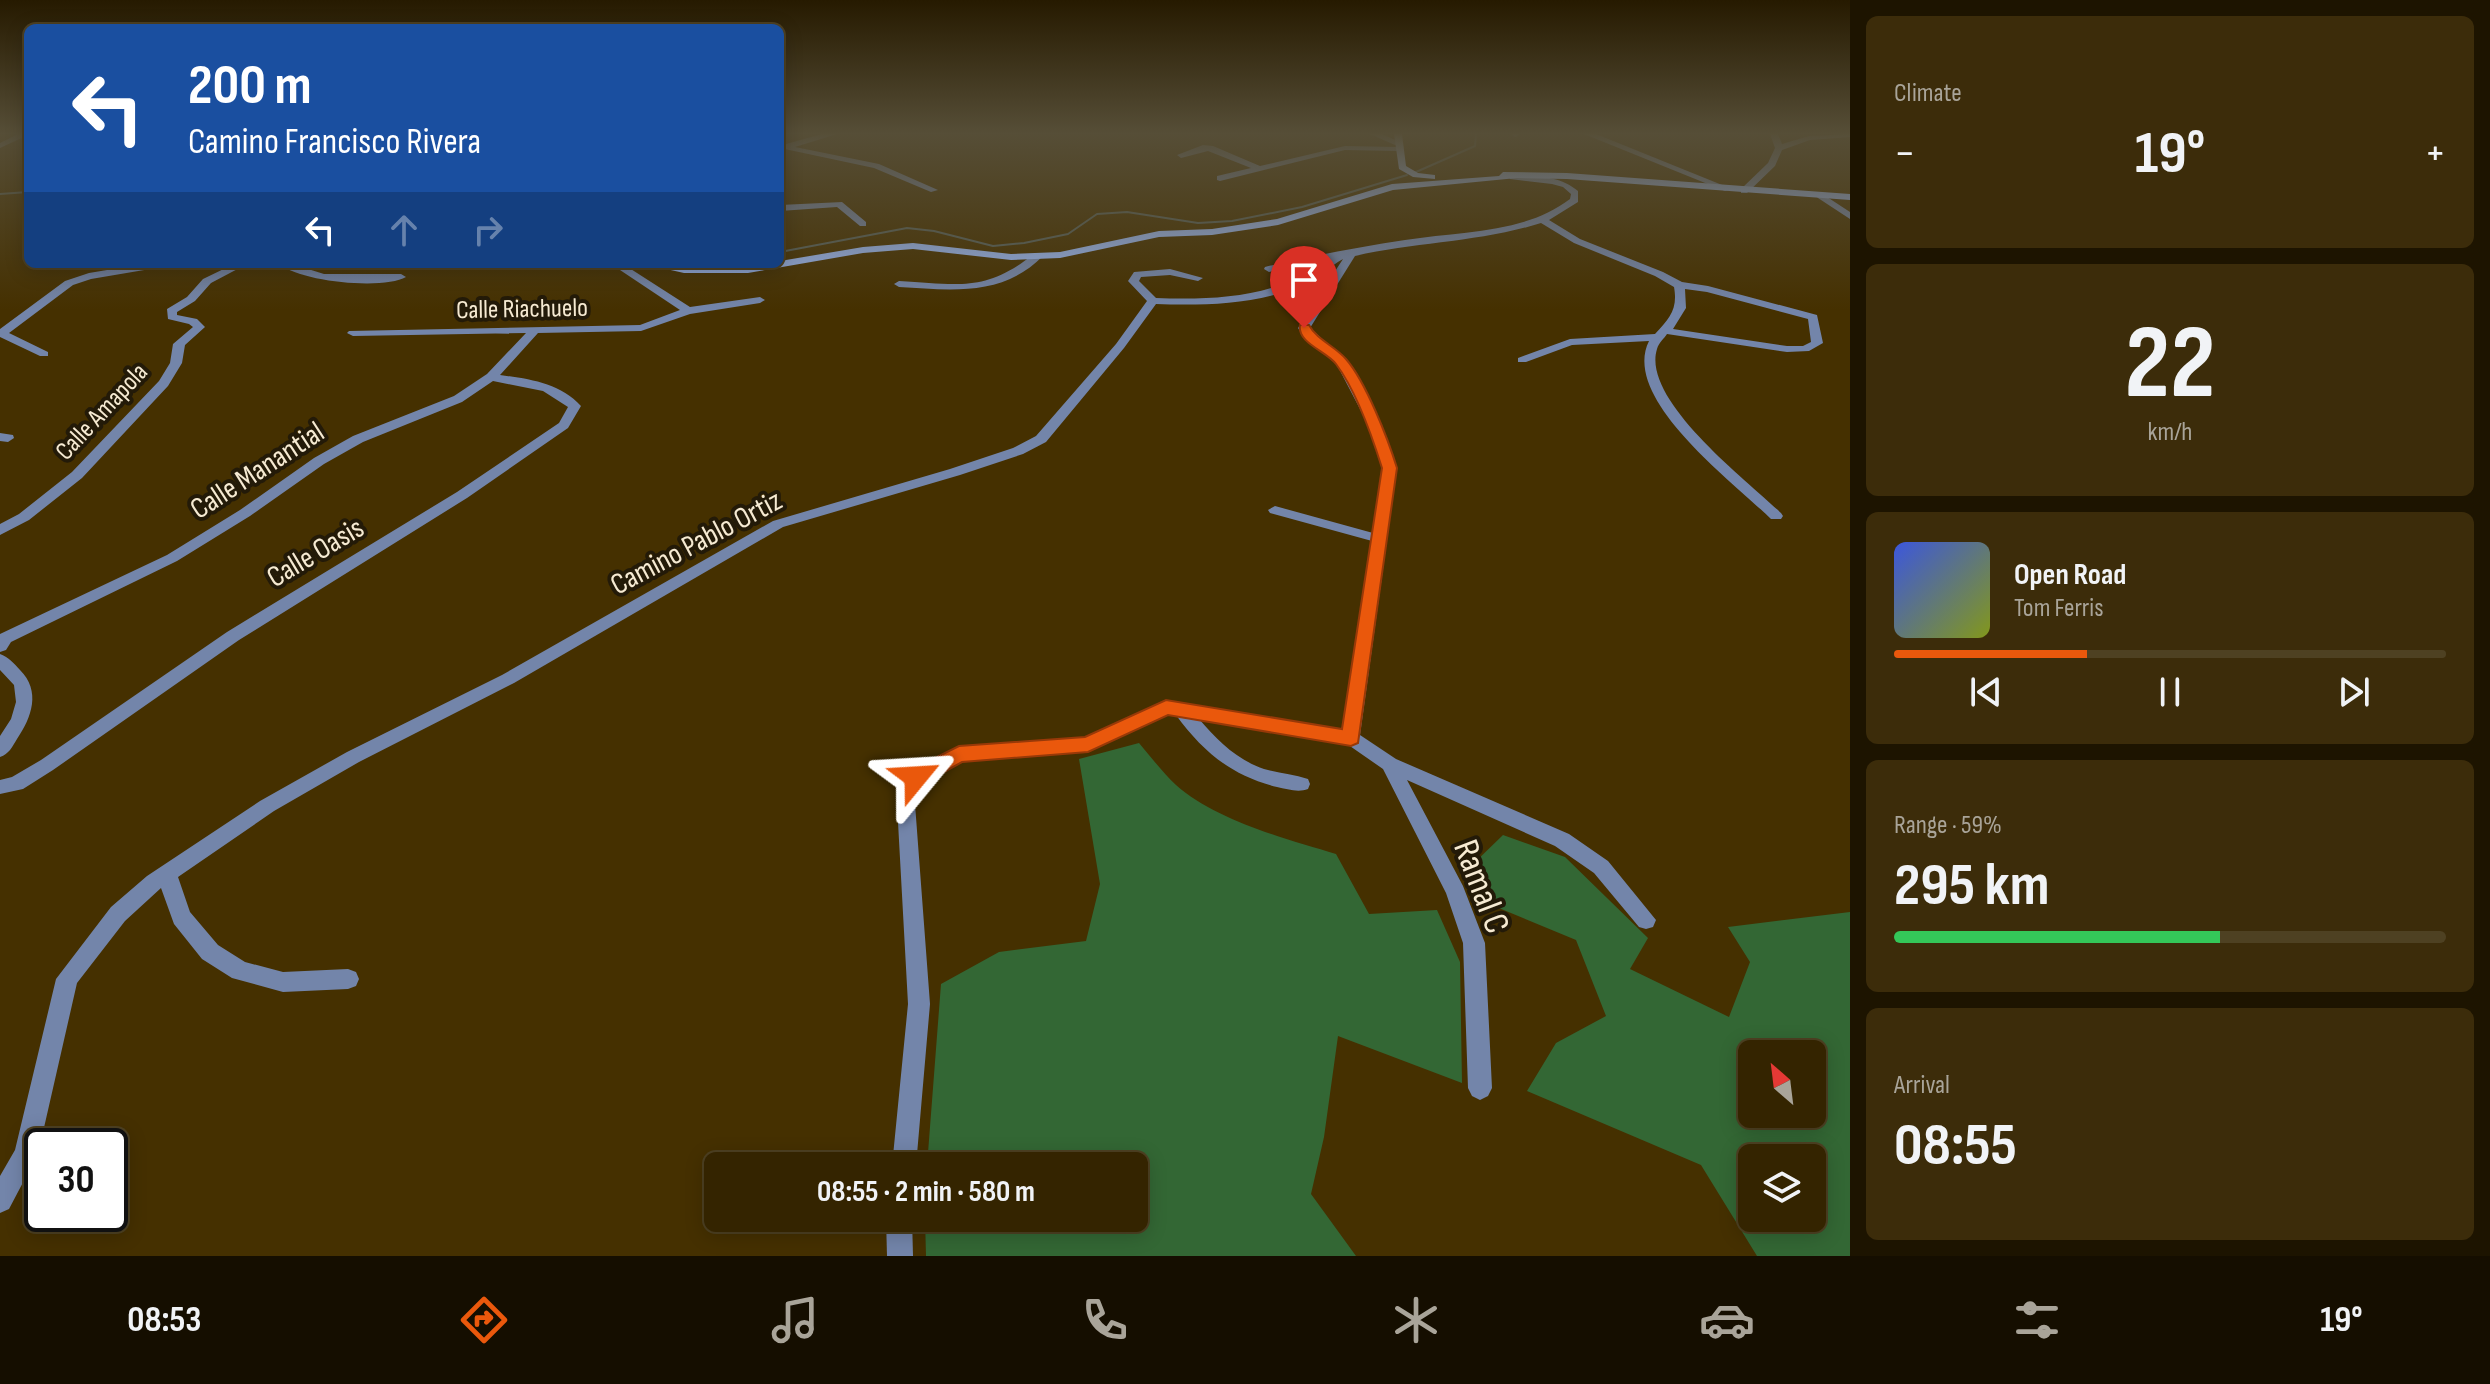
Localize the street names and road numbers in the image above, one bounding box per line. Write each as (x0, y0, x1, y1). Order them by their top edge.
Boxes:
street label: Calle Riachuelo (456, 293, 588, 326)
street label: Calle Amapola (49, 357, 155, 467)
street label: Calle Manantial (184, 414, 331, 527)
street label: Camino Pablo Ortiz (605, 483, 788, 603)
street label: Calle Oasis (260, 510, 371, 596)
street label: Ramal C (1443, 834, 1518, 940)

